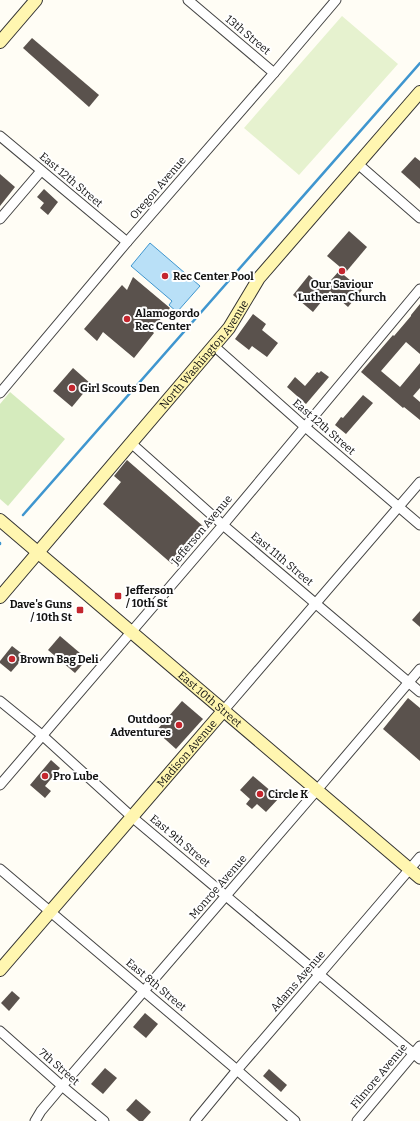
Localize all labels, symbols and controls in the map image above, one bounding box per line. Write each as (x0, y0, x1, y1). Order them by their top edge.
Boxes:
street label: 13th Street (223, 12, 273, 58)
street label: East 12th Street (37, 150, 105, 210)
street label: Oregon Avenue (127, 154, 189, 222)
marker: Our Saviour Lutheran Church (337, 266, 347, 276)
place label: Rec Center Pool (173, 270, 254, 283)
marker: Rec Center Pool (160, 271, 170, 281)
place label: Our Saviour Lutheran Church (298, 278, 386, 304)
street label: North Washington Avenue (157, 298, 251, 411)
place label: Alamogordo Rec Center (135, 307, 200, 333)
marker: Alamogordo Rec Center (122, 314, 132, 324)
place label: Girl Scouts Den (80, 382, 160, 395)
marker: Girl Scouts Den (67, 383, 77, 393)
street label: East 12th Street (290, 396, 358, 458)
street label: Jefferson Avenue (168, 492, 235, 568)
street label: East 11th Street (248, 529, 316, 589)
place label: Jefferson / 10th St (125, 584, 173, 610)
marker: Jefferson / 10th St (113, 591, 123, 601)
place label: Dave's Guns / 10th St (10, 598, 73, 624)
marker: Dave's Guns / 10th St (75, 605, 85, 615)
place label: Brown Bag Deli (20, 653, 99, 666)
marker: Brown Bag Deli (7, 654, 17, 664)
street label: East 10th Street (176, 668, 245, 730)
place label: Outdoor Adventures (110, 713, 172, 739)
street label: Madison Avenue (154, 717, 219, 790)
marker: Outdoor Adventures (174, 720, 184, 730)
place label: Pro Lube (53, 770, 98, 783)
marker: Pro Lube (40, 771, 50, 781)
place label: Circle K (268, 788, 308, 801)
marker: Circle K (255, 789, 265, 799)
street label: East 9th Street (147, 812, 213, 870)
street label: Monroe Avenue (187, 852, 249, 922)
street label: Adams Avenue (268, 948, 328, 1014)
street label: East 8th Street (123, 956, 189, 1014)
street label: Filmore Avenue (348, 1041, 410, 1111)
street label: 7th Street (36, 1046, 82, 1088)

